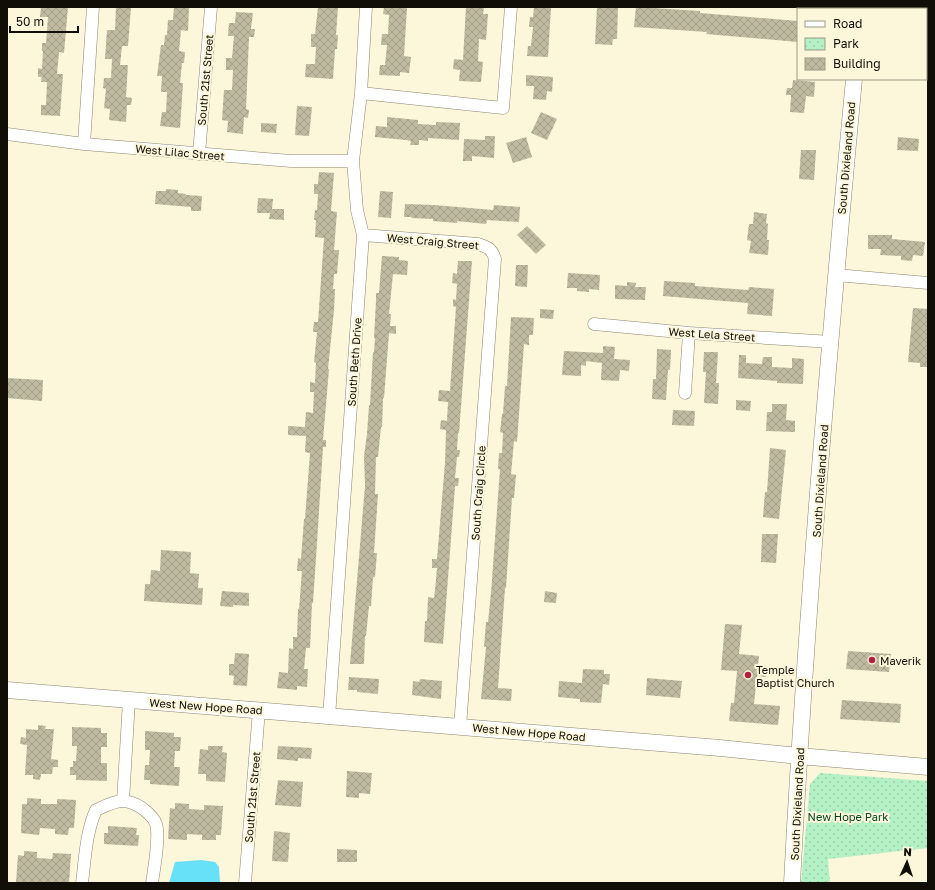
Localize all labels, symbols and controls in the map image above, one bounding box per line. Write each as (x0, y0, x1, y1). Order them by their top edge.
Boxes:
scale bar (10, 8, 78, 34)
legend (797, 8, 927, 80)
text: 50 m (16, 14, 44, 29)
text: Road (833, 16, 862, 31)
street label: South 21st Street (195, 34, 215, 126)
text: Park (833, 36, 859, 51)
text: Building (833, 56, 881, 71)
street label: South Dixieland Road (835, 101, 857, 215)
street label: West Lilac Street (135, 142, 225, 162)
street label: West Craig Street (386, 230, 480, 252)
street label: South Beth Drive (344, 317, 364, 407)
street label: West Lela Street (668, 324, 756, 344)
street label: South Dixieland Road (810, 424, 830, 538)
street label: South Craig Circle (468, 445, 488, 541)
place label: Maverik (880, 654, 921, 667)
marker: Maverik (867, 655, 877, 665)
place label: Temple Baptist Church (756, 663, 835, 689)
marker: Temple Baptist Church (743, 670, 753, 680)
street label: West New Hope Road (149, 696, 263, 716)
street label: West New Hope Road (472, 721, 586, 743)
street label: South Dixieland Road (788, 747, 806, 861)
street label: South 21st Street (242, 751, 262, 843)
park label: New Hope Park (808, 810, 888, 823)
north arrow (887, 842, 927, 882)
text: N (903, 845, 912, 858)

